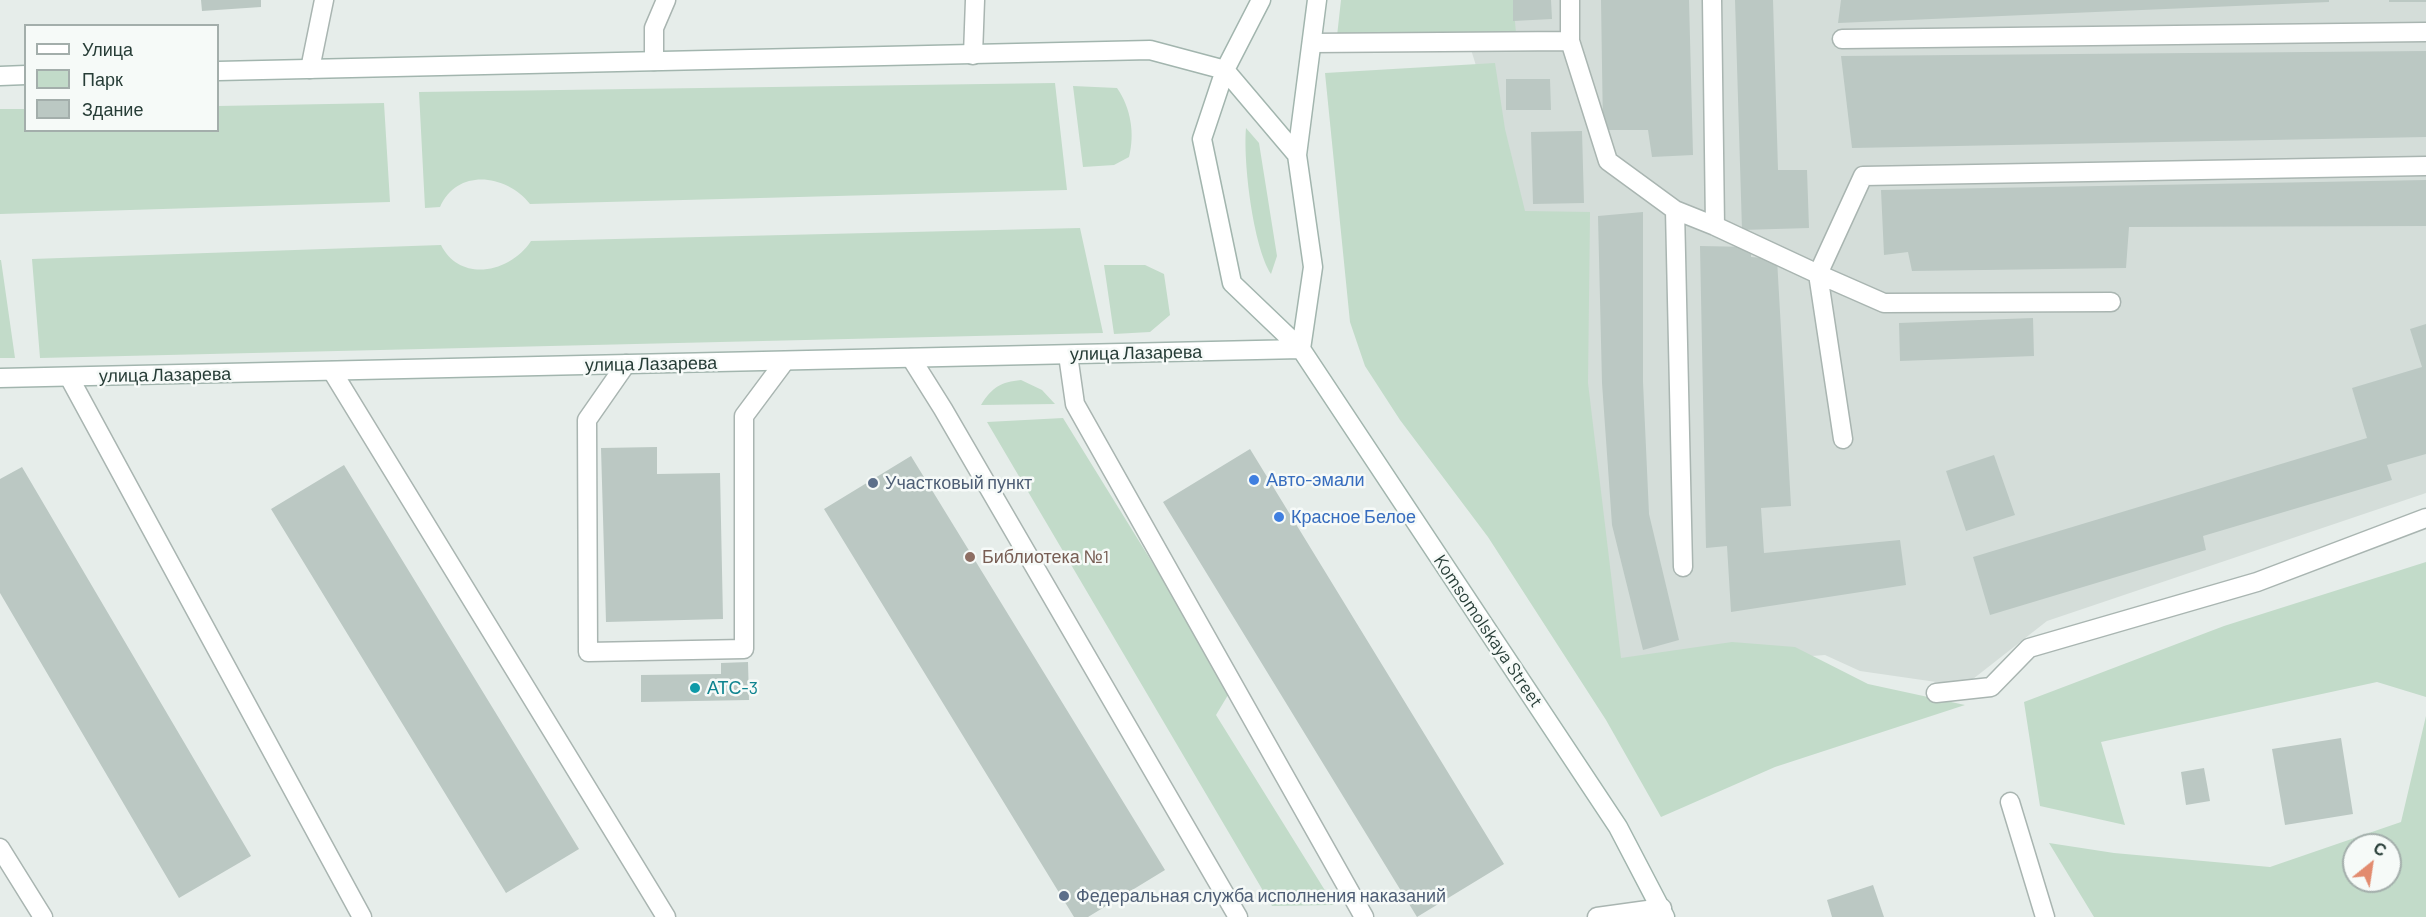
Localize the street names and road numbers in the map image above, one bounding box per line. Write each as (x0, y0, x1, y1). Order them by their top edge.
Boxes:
street label: улица Лазарева (1070, 341, 1202, 365)
street label: улица Лазарева (585, 352, 717, 376)
street label: улица Лазарева (99, 363, 231, 387)
street label: Komsomolskaya Street (1429, 551, 1547, 711)

